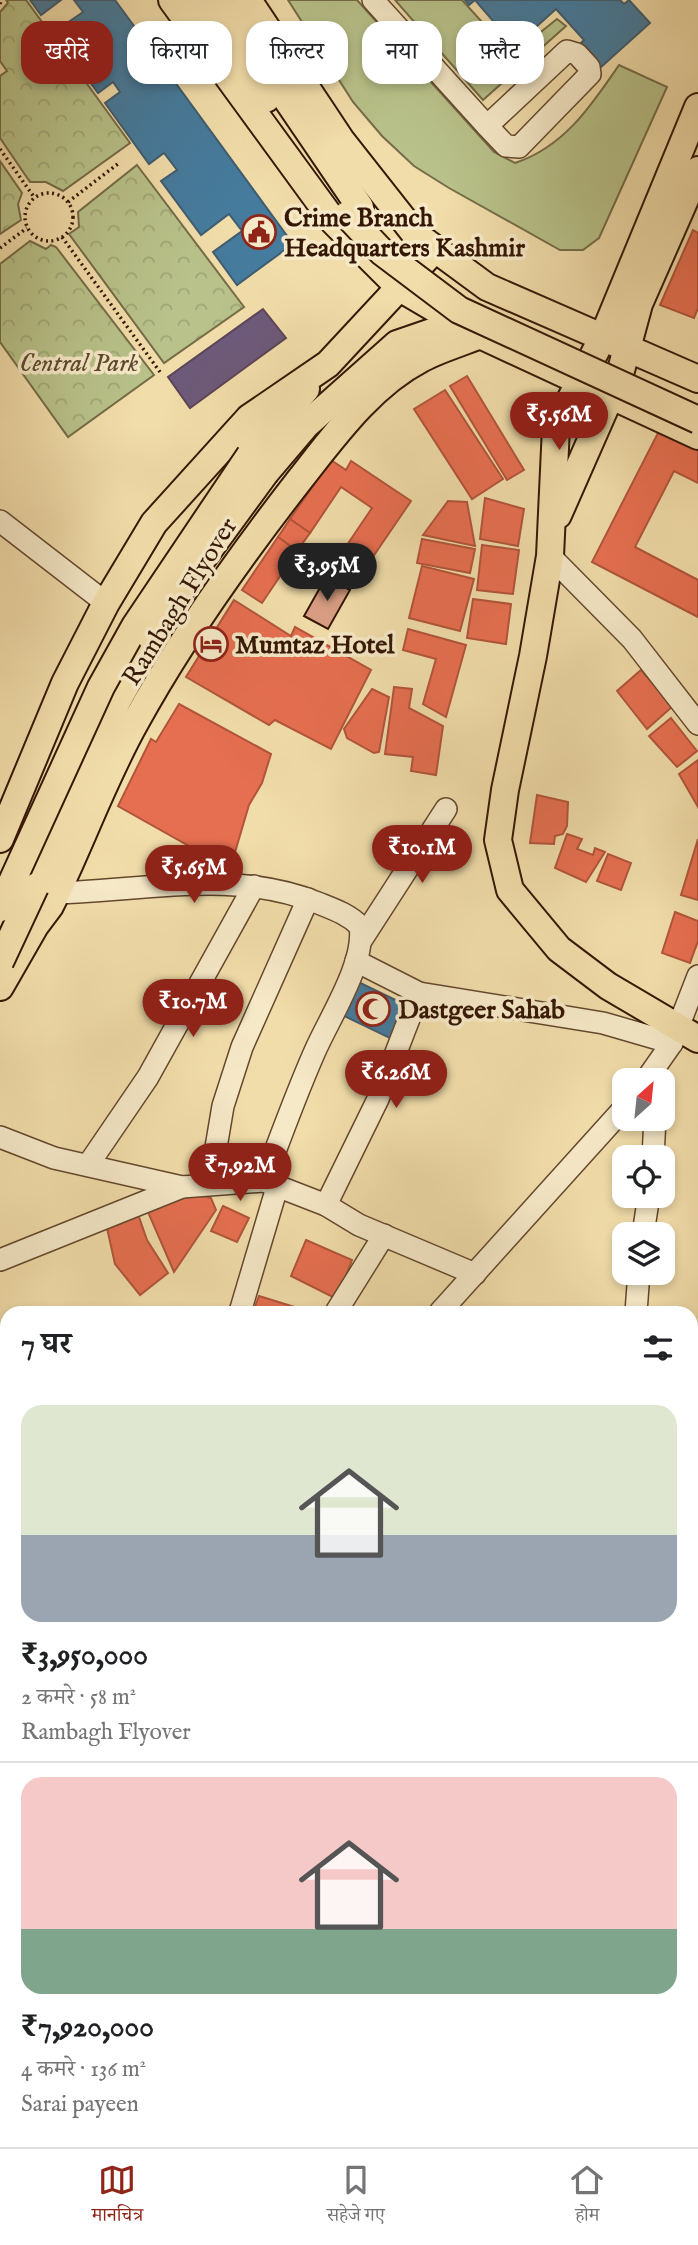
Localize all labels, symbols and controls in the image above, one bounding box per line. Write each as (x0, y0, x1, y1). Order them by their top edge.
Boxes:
chip: खरीदें (21, 21, 113, 84)
chip: किराया (127, 21, 232, 84)
chip: फ़िल्टर (246, 21, 348, 84)
chip: नया (362, 21, 442, 84)
chip: फ़्लैट (456, 21, 544, 84)
place label: Crime Branch Headquarters Kashmir (284, 202, 525, 265)
public building icon: Crime Branch Headquarters Kashmir (240, 213, 278, 251)
park label: Central Park (20, 347, 139, 380)
pin: ₹5.56M (502, 392, 616, 452)
text: ₹5.56M (526, 400, 592, 429)
street label: Rambagh Flyover (115, 511, 245, 692)
pin: ₹3.95M (270, 544, 384, 603)
text: ₹3.95M (294, 551, 360, 580)
hotel icon: Mumtaz Hotel (192, 625, 230, 663)
place label: Mumtaz Hotel (235, 629, 395, 662)
pin: ₹10.1M (365, 826, 479, 885)
text: ₹10.1M (388, 833, 456, 862)
pin: ₹5.65M (137, 846, 251, 905)
text: ₹5.65M (161, 853, 227, 882)
pin: ₹10.7M (136, 979, 250, 1039)
text: ₹10.7M (159, 987, 227, 1016)
mosque icon: Dastgeer Sahab (354, 990, 392, 1028)
place label: Dastgeer Sahab (398, 994, 565, 1027)
pin: ₹6.26M (339, 1050, 453, 1110)
text: ₹6.26M (361, 1058, 431, 1087)
north arrow (612, 1068, 676, 1130)
map controls (612, 1068, 675, 1285)
pin: ₹7.92M (183, 1144, 297, 1203)
button: locate (612, 1145, 675, 1208)
text: ₹7.92M (204, 1151, 276, 1180)
button: layers (612, 1222, 675, 1285)
text: 7 घर (21, 1326, 71, 1364)
icon: filters (639, 1329, 677, 1367)
icon: home (286, 1450, 412, 1576)
text: ₹3,950,000 (21, 1637, 148, 1675)
text: 2 कमरे · 58 m² (21, 1683, 136, 1712)
text: Rambagh Flyover (21, 1718, 191, 1747)
icon: home (286, 1822, 412, 1948)
text: ₹7,920,000 (21, 2009, 154, 2047)
text: 4 कमरे · 136 m² (21, 2055, 146, 2084)
text: Sarai payeen (21, 2090, 139, 2119)
tab: मानचित्र (92, 2161, 143, 2233)
tab: सहेजे गए (327, 2161, 385, 2233)
tab: होम (568, 2161, 606, 2233)

